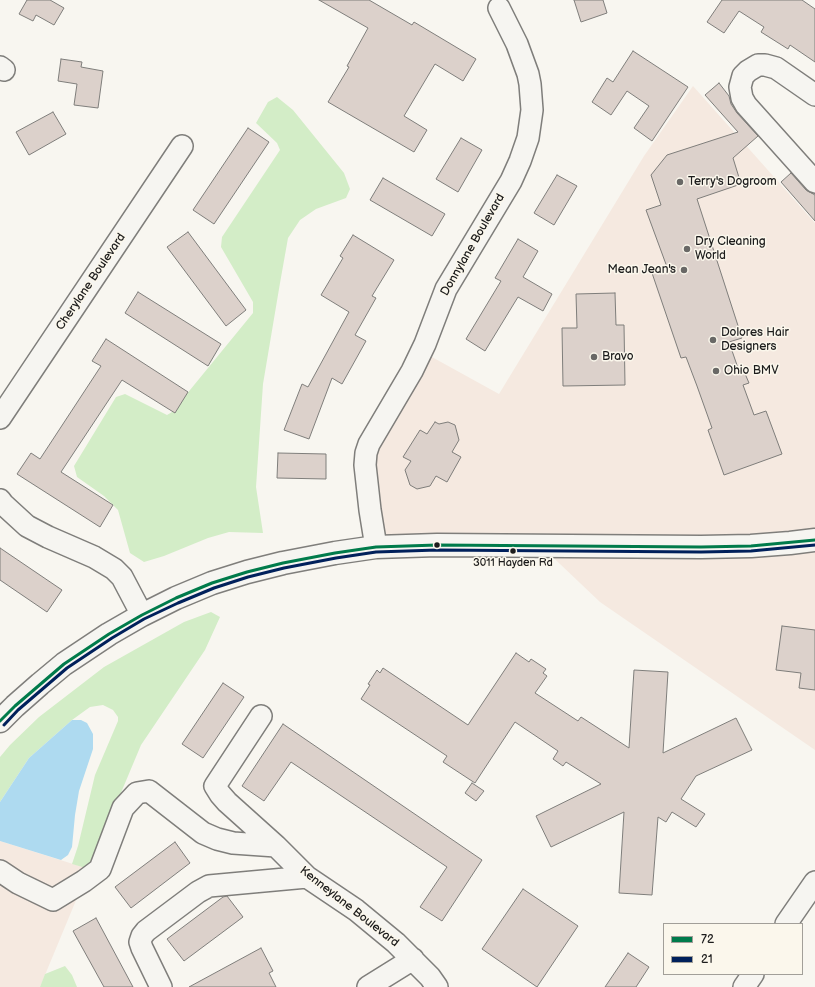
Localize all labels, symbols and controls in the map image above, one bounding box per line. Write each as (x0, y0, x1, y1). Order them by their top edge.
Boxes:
place label: Terry's Dogroom (688, 175, 777, 189)
marker: Terry's Dogroom (675, 177, 685, 187)
street label: Donnylane Boulevard (438, 191, 508, 299)
street label: Cherylane Boulevard (53, 231, 129, 333)
place label: Dry Cleaning World (695, 235, 766, 263)
marker: Dry Cleaning World (682, 244, 692, 254)
place label: Mean Jean's (607, 263, 676, 277)
marker: Mean Jean's (679, 265, 689, 275)
place label: Dolores Hair Designers (721, 326, 789, 354)
marker: Dolores Hair Designers (708, 335, 718, 345)
place label: Bravo (602, 350, 634, 364)
marker: Bravo (589, 352, 599, 362)
place label: Ohio BMV (724, 364, 779, 378)
marker: Ohio BMV (711, 366, 721, 376)
unlabelled marker (432, 540, 442, 550)
marker: 3011 Hayden Rd (508, 546, 518, 556)
place label: 3011 Hayden Rd (473, 556, 553, 570)
street label: Kenneylane Boulevard (297, 864, 401, 950)
legend (663, 923, 803, 975)
text: 72 (701, 932, 714, 947)
text: 21 (701, 952, 713, 967)

